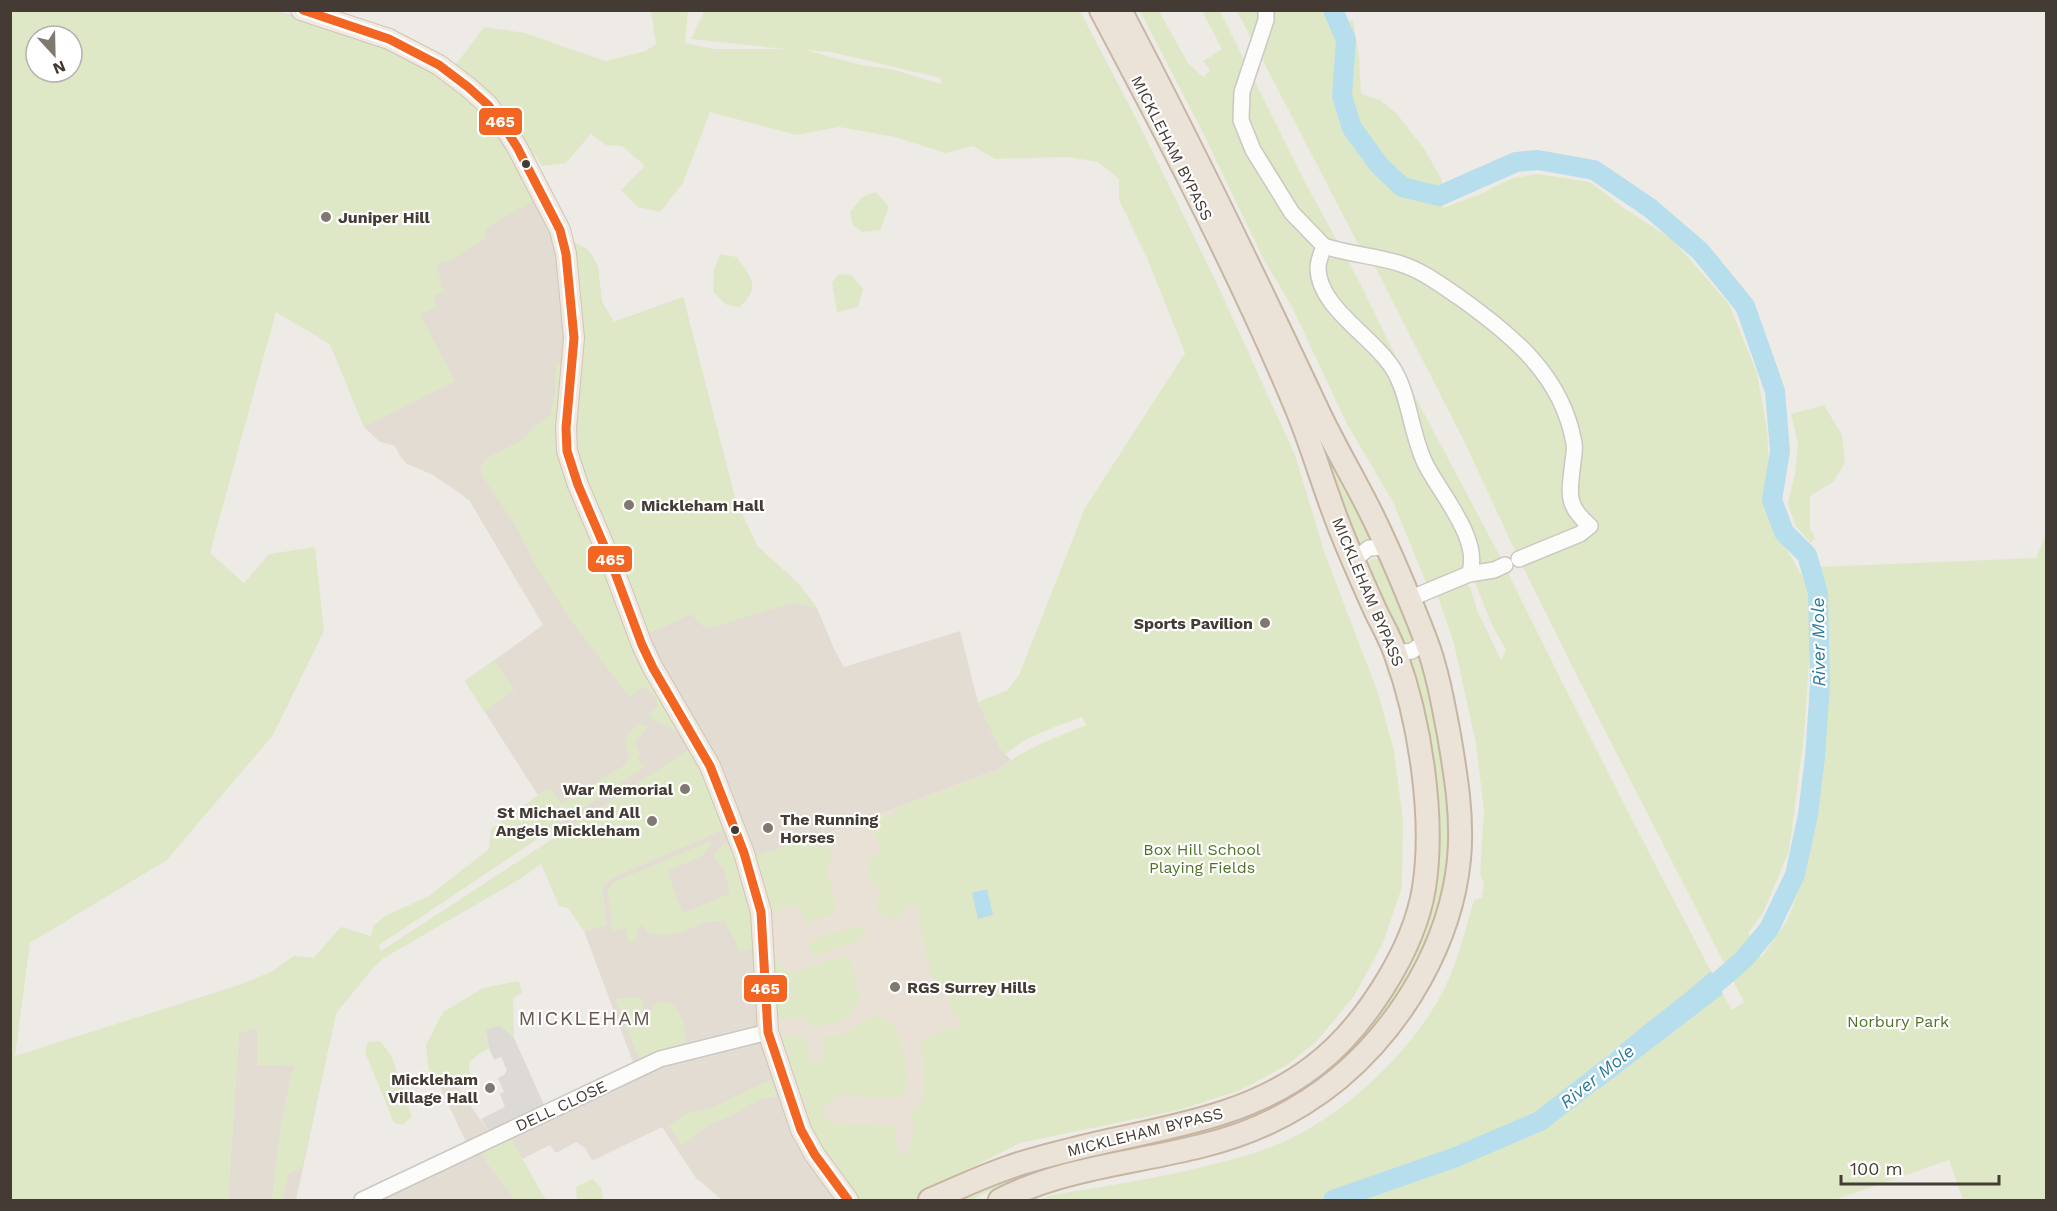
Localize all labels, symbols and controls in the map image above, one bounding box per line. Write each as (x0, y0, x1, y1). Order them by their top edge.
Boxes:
north arrow (24, 24, 84, 84)
text: N (50, 56, 68, 78)
street label: MICKLEHAM BYPASS (1127, 72, 1217, 224)
line badge: 465 (478, 107, 523, 136)
text: 465 (485, 112, 515, 131)
unlabelled marker (520, 158, 532, 170)
place label: Juniper Hill (338, 208, 431, 227)
marker: Juniper Hill (319, 210, 333, 224)
place label: Mickleham Hall (641, 496, 765, 515)
marker: Mickleham Hall (622, 498, 636, 512)
street label: MICKLEHAM BYPASS (1328, 515, 1408, 669)
line badge: 465 (587, 545, 633, 573)
text: 465 (595, 550, 625, 569)
water label: River Mole (1807, 597, 1829, 687)
place label: Sports Pavilion (1134, 614, 1253, 633)
marker: Sports Pavilion (1258, 616, 1272, 630)
place label: War Memorial (563, 780, 674, 799)
marker: War Memorial (678, 782, 692, 796)
place label: St Michael and All Angels Mickleham (496, 803, 641, 840)
place label: The Running Horses (780, 810, 878, 847)
marker: St Michael and All Angels Mickleham (645, 814, 659, 828)
marker: The Running Horses (761, 821, 775, 835)
unlabelled marker (729, 824, 741, 836)
park label: Box Hill School Playing Fields (1143, 840, 1261, 877)
line badge: 465 (743, 974, 788, 1003)
place label: RGS Surrey Hills (907, 978, 1036, 997)
text: 465 (750, 979, 780, 998)
marker: RGS Surrey Hills (888, 980, 902, 994)
district label: MICKLEHAM (518, 1006, 652, 1030)
park label: Norbury Park (1847, 1012, 1949, 1031)
water label: River Mole (1556, 1040, 1638, 1112)
place label: Mickleham Village Hall (388, 1070, 479, 1107)
street label: DELL CLOSE (512, 1077, 610, 1135)
marker: Mickleham Village Hall (483, 1081, 497, 1095)
street label: MICKLEHAM BYPASS (1065, 1103, 1225, 1161)
scale bar (1841, 1148, 1998, 1186)
text: 100 m (1850, 1158, 1903, 1179)

